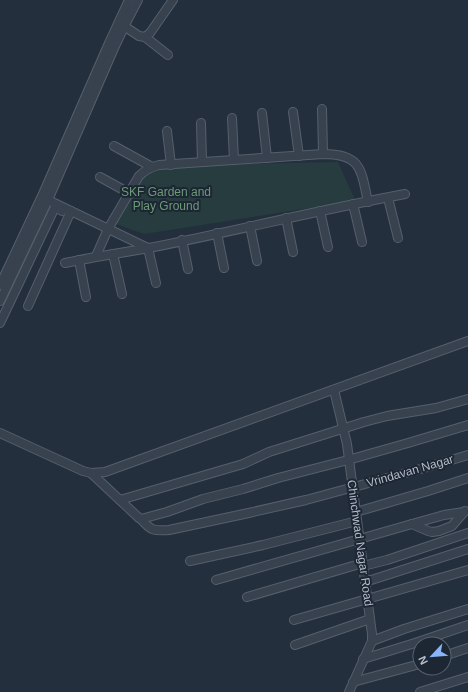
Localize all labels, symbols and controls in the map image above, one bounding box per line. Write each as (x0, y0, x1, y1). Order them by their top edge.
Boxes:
park label: SKF Garden and Play Ground (121, 185, 211, 213)
street label: Vrindavan Nagar (365, 452, 455, 490)
street label: Chinchwad Nagar Road (344, 479, 376, 607)
north arrow (412, 636, 452, 676)
text: N (416, 654, 430, 667)

